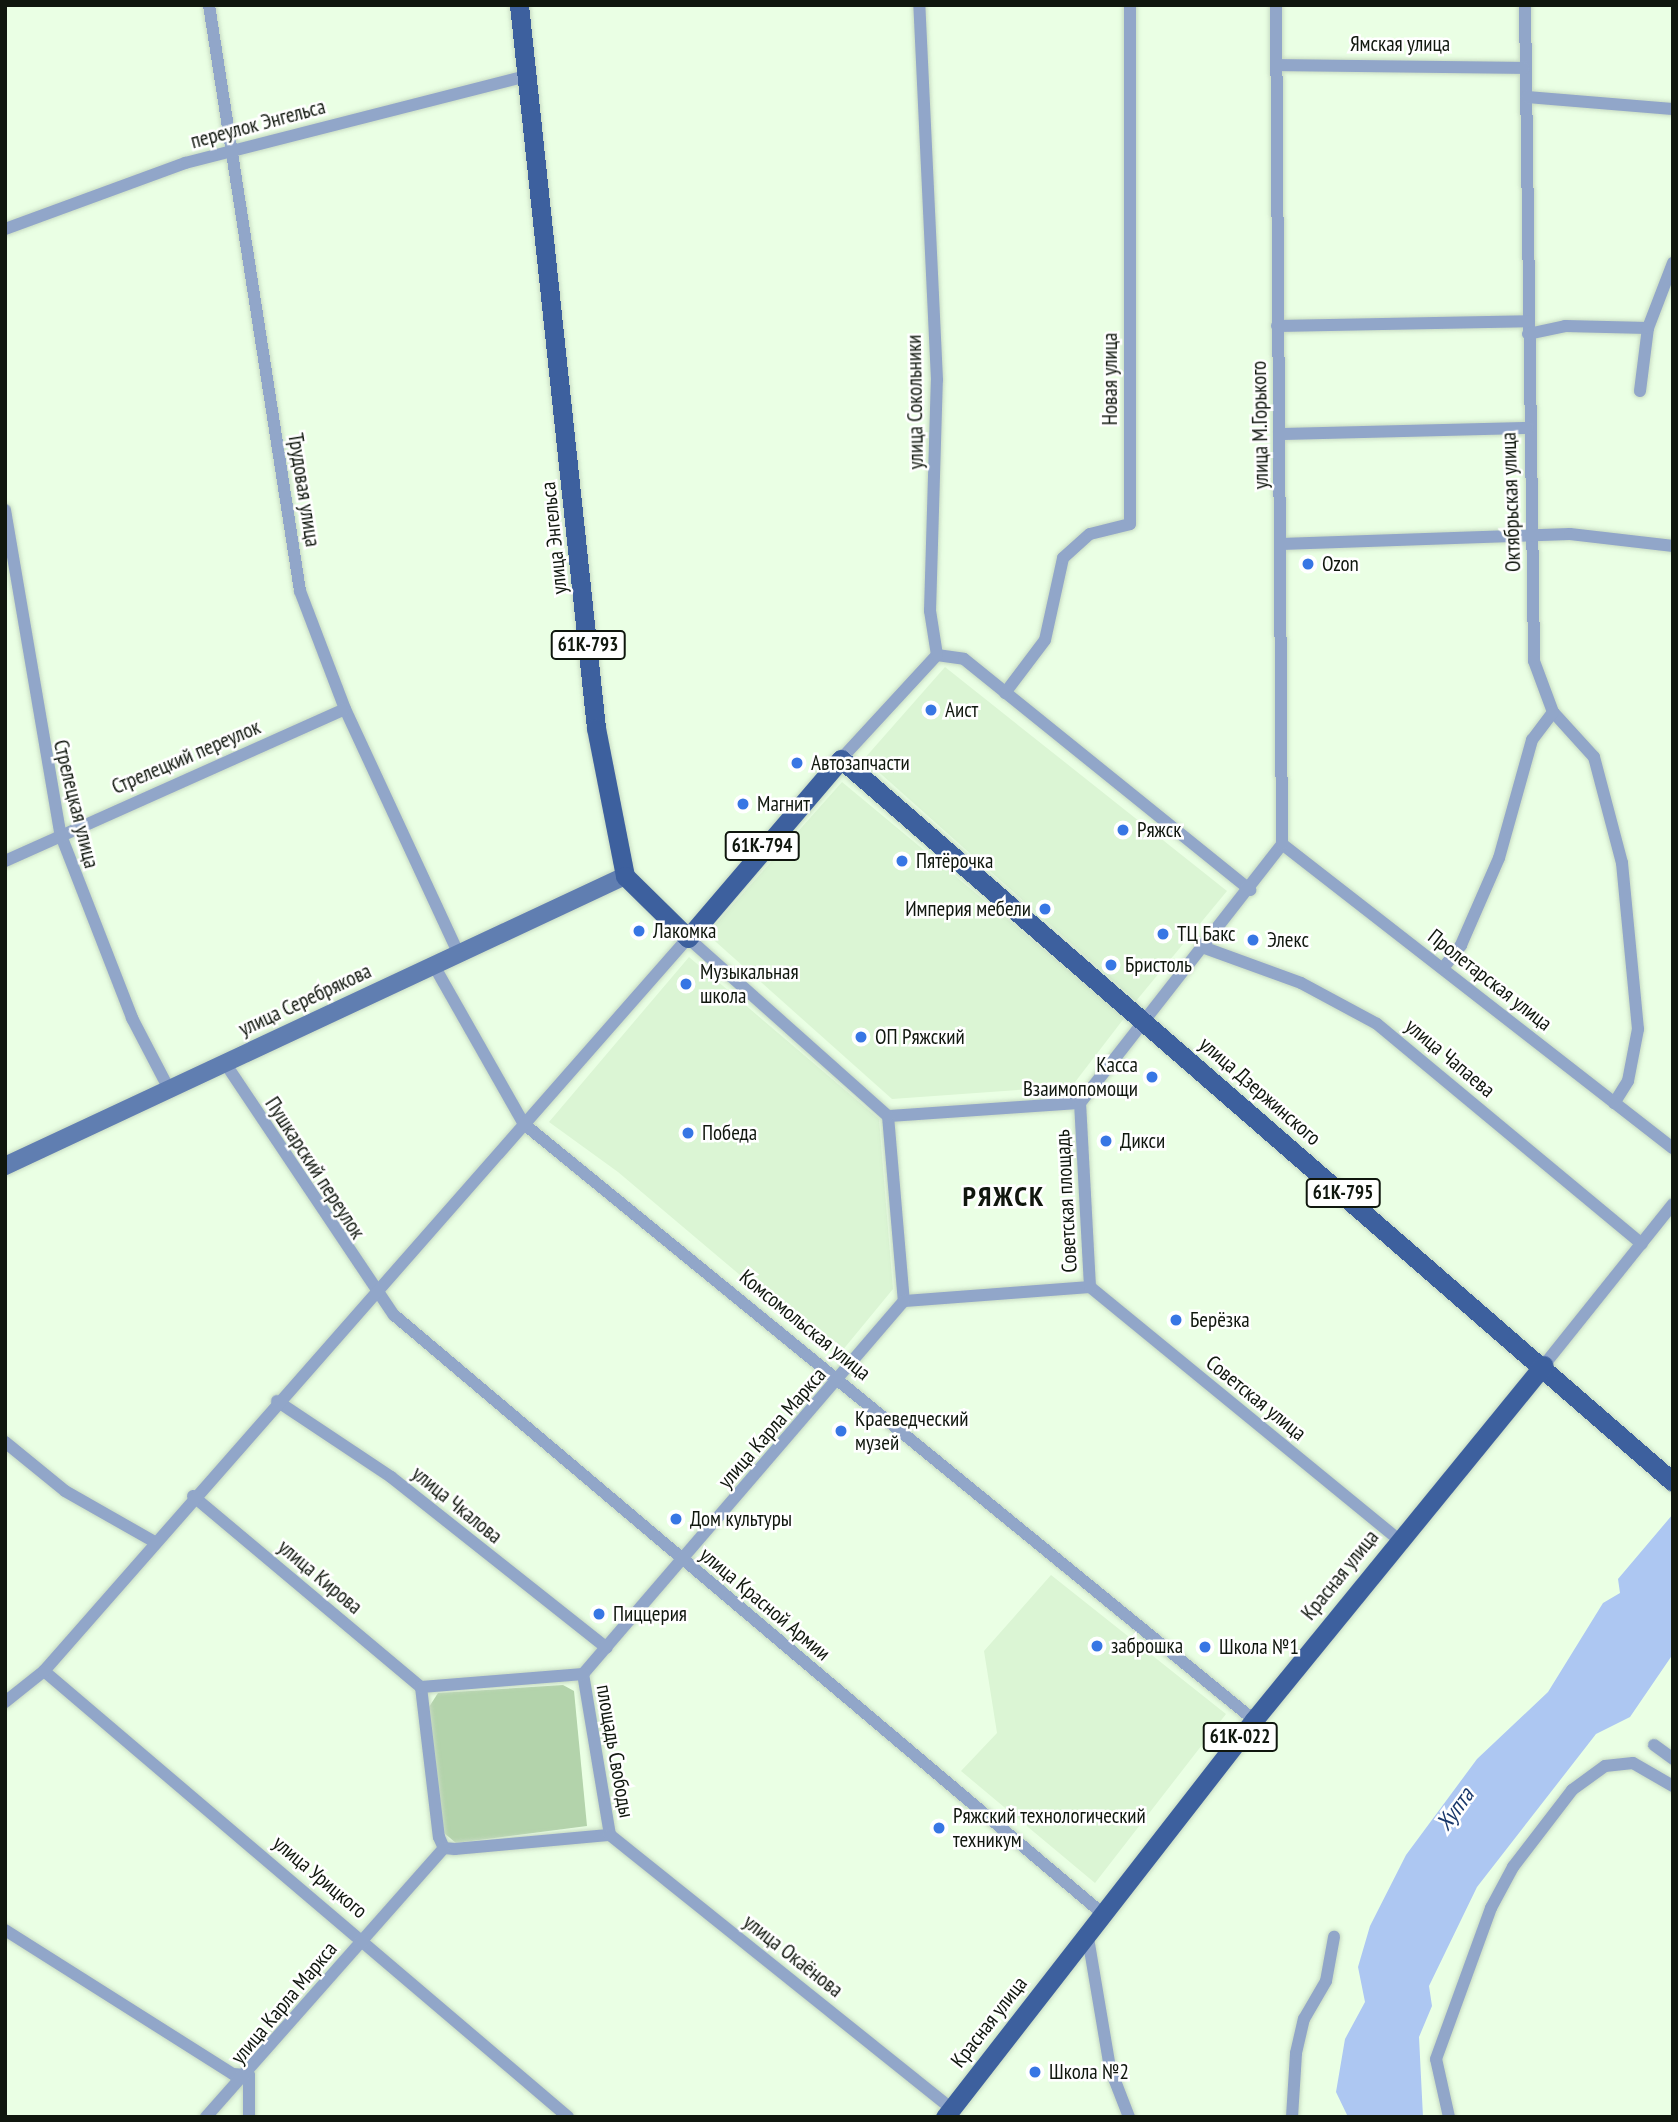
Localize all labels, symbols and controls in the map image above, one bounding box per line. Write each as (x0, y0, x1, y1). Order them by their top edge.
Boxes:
street label: Ямская улица (1350, 31, 1450, 57)
street label: переулок Энгельса (188, 94, 328, 154)
street label: Новая улица (1097, 333, 1123, 425)
street label: улица Сокольники (901, 334, 929, 470)
street label: улица М.Горького (1246, 361, 1274, 489)
street label: Трудовая улица (283, 431, 325, 549)
street label: Октябрьская улица (1496, 432, 1526, 572)
street label: улица Энгельса (536, 481, 572, 595)
place label: Ozon (1322, 551, 1359, 577)
marker: Ozon (1300, 556, 1316, 572)
road number: 61К-793 (550, 630, 626, 660)
place label: Аист (945, 697, 978, 723)
marker: Аист (923, 702, 939, 718)
street label: Стрелецкий переулок (108, 714, 264, 800)
street label: Стрелецкая улица (48, 737, 104, 871)
place label: Автозапчасти (811, 750, 910, 776)
marker: Автозапчасти (789, 755, 805, 771)
place label: Магнит (757, 791, 810, 817)
marker: Магнит (735, 796, 751, 812)
place label: Ряжск (1137, 817, 1181, 843)
marker: Ряжск (1115, 822, 1131, 838)
road number: 61К-794 (724, 831, 800, 862)
place label: Пятёрочка (916, 848, 993, 874)
marker: Пятёрочка (894, 853, 910, 869)
place label: Империя мебели (905, 896, 1031, 922)
marker: Империя мебели (1037, 901, 1053, 917)
place label: Лакомка (653, 918, 716, 944)
place label: ТЦ Бакс (1177, 921, 1236, 947)
marker: Лакомка (631, 923, 647, 939)
street label: Пролетарская улица (1423, 924, 1557, 1036)
marker: ТЦ Бакс (1155, 926, 1171, 942)
place label: Элекс (1267, 927, 1309, 953)
marker: Элекс (1245, 932, 1261, 948)
place label: Бристоль (1125, 952, 1192, 978)
marker: Бристоль (1103, 957, 1119, 973)
street label: улица Серебрякова (235, 958, 375, 1042)
place label: Музыкальная школа (700, 959, 799, 1009)
marker: Музыкальная школа (678, 976, 694, 992)
street label: улица Чапаева (1400, 1013, 1500, 1103)
place label: ОП Ряжский (875, 1024, 965, 1050)
marker: ОП Ряжский (853, 1029, 869, 1045)
street label: улица Дзержинского (1194, 1031, 1326, 1151)
place label: Касса Взаимопомощи (1023, 1052, 1138, 1102)
marker: Касса Взаимопомощи (1144, 1069, 1160, 1085)
street label: Пушкарский переулок (260, 1092, 370, 1244)
place label: Победа (702, 1120, 757, 1146)
marker: Победа (680, 1125, 696, 1141)
place label: Дикси (1120, 1128, 1165, 1154)
street label: Советская площадь (1050, 1129, 1082, 1273)
marker: Дикси (1098, 1133, 1114, 1149)
road number: 61К-795 (1304, 1177, 1382, 1208)
district label: РЯЖСК (963, 1179, 1045, 1213)
street label: Комсомольская улица (734, 1264, 876, 1386)
place label: Берёзка (1190, 1307, 1250, 1333)
marker: Берёзка (1168, 1312, 1184, 1328)
street label: Советская улица (1201, 1350, 1311, 1446)
street label: улица Карла Маркса (713, 1363, 831, 1493)
place label: Краеведческий музей (855, 1406, 968, 1456)
marker: Краеведческий музей (833, 1423, 849, 1439)
street label: улица Чкалова (407, 1461, 507, 1549)
place label: Дом культуры (690, 1506, 792, 1532)
marker: Дом культуры (668, 1511, 684, 1527)
street label: Красная улица (1296, 1525, 1384, 1625)
street label: улица Кирова (273, 1535, 367, 1619)
street label: улица Красной Армии (694, 1542, 836, 1666)
place label: Пиццерия (613, 1601, 687, 1627)
marker: Пиццерия (591, 1606, 607, 1622)
place label: заброшка (1111, 1633, 1183, 1659)
place label: Школа №1 (1219, 1634, 1299, 1660)
marker: заброшка (1089, 1638, 1105, 1654)
marker: Школа №1 (1197, 1639, 1213, 1655)
street label: площадь Свободы (591, 1682, 639, 1820)
road number: 61К-022 (1202, 1722, 1278, 1752)
water label: Хупта (1430, 1782, 1480, 1836)
place label: Ряжский технологический техникум (953, 1803, 1146, 1853)
marker: Ряжский технологический техникум (931, 1820, 947, 1836)
street label: улица Урицкого (268, 1830, 372, 1924)
street label: улица Окаёнова (738, 1909, 848, 2003)
street label: улица Карла Маркса (226, 1937, 342, 2069)
street label: Красная улица (946, 1971, 1032, 2073)
place label: Школа №2 (1049, 2059, 1129, 2085)
marker: Школа №2 (1027, 2064, 1043, 2080)

